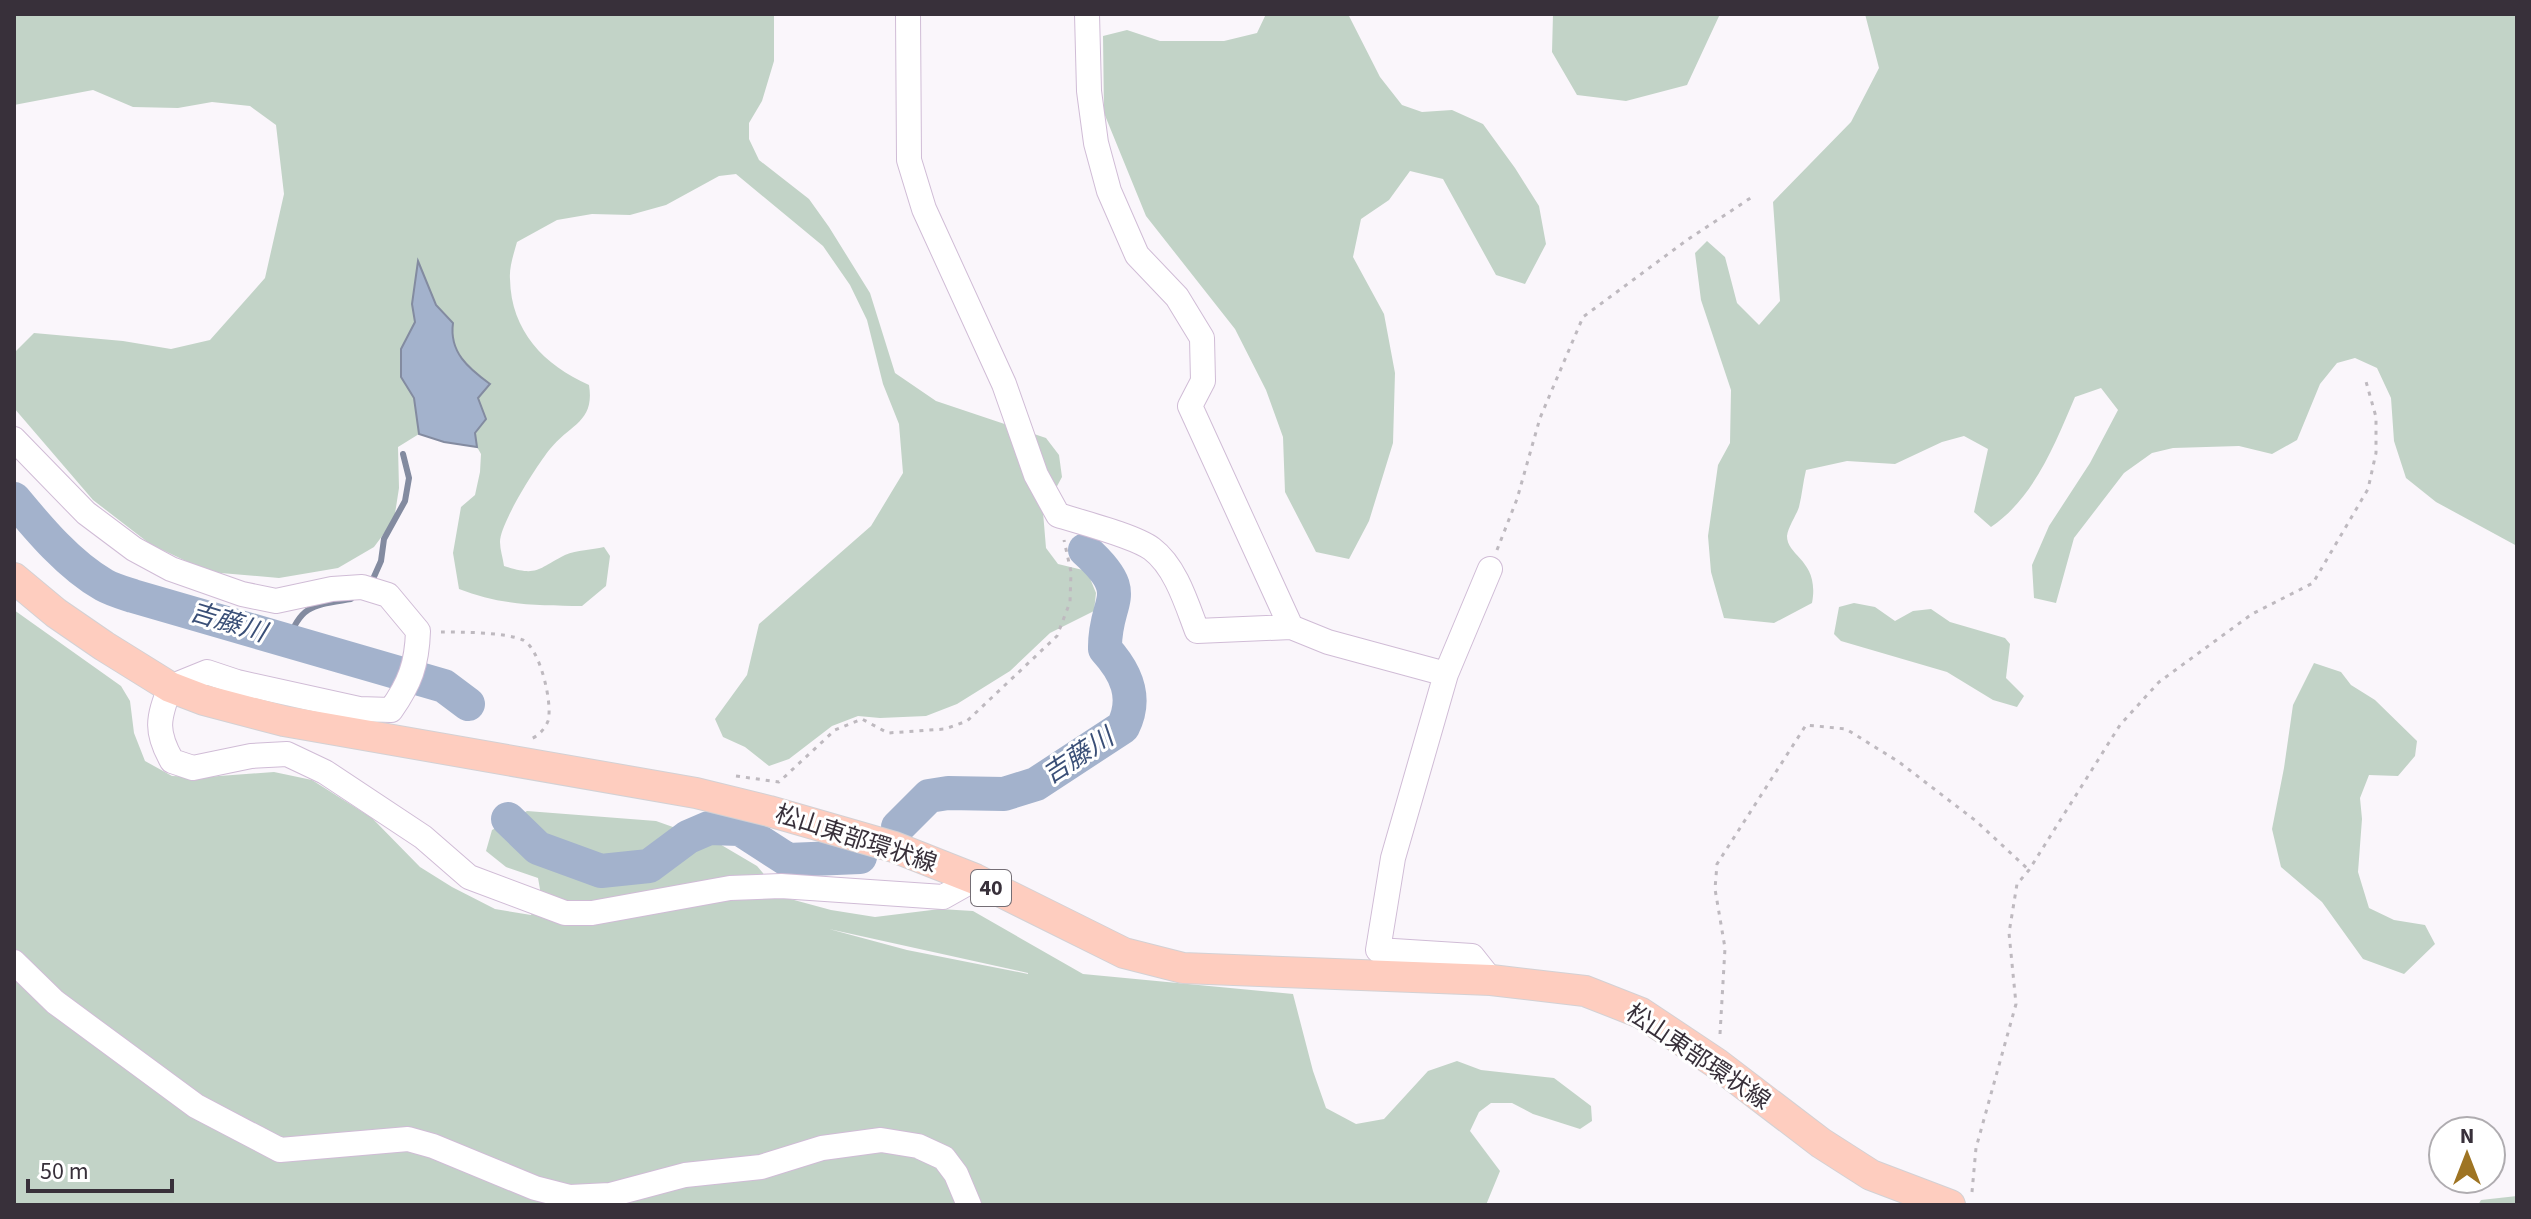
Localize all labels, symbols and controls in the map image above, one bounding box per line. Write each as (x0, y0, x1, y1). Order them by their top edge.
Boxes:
water label: 吉藤川 (185, 593, 274, 652)
water label: 吉藤川 (1035, 718, 1123, 793)
street label: 松山東部環状線 (771, 796, 941, 882)
road number: 40 (971, 870, 1011, 906)
street label: 松山東部環状線 (1619, 996, 1777, 1118)
north arrow (2427, 1115, 2507, 1195)
text: N (2460, 1120, 2474, 1152)
scale bar (28, 1143, 172, 1193)
text: 50 m (40, 1154, 89, 1189)

